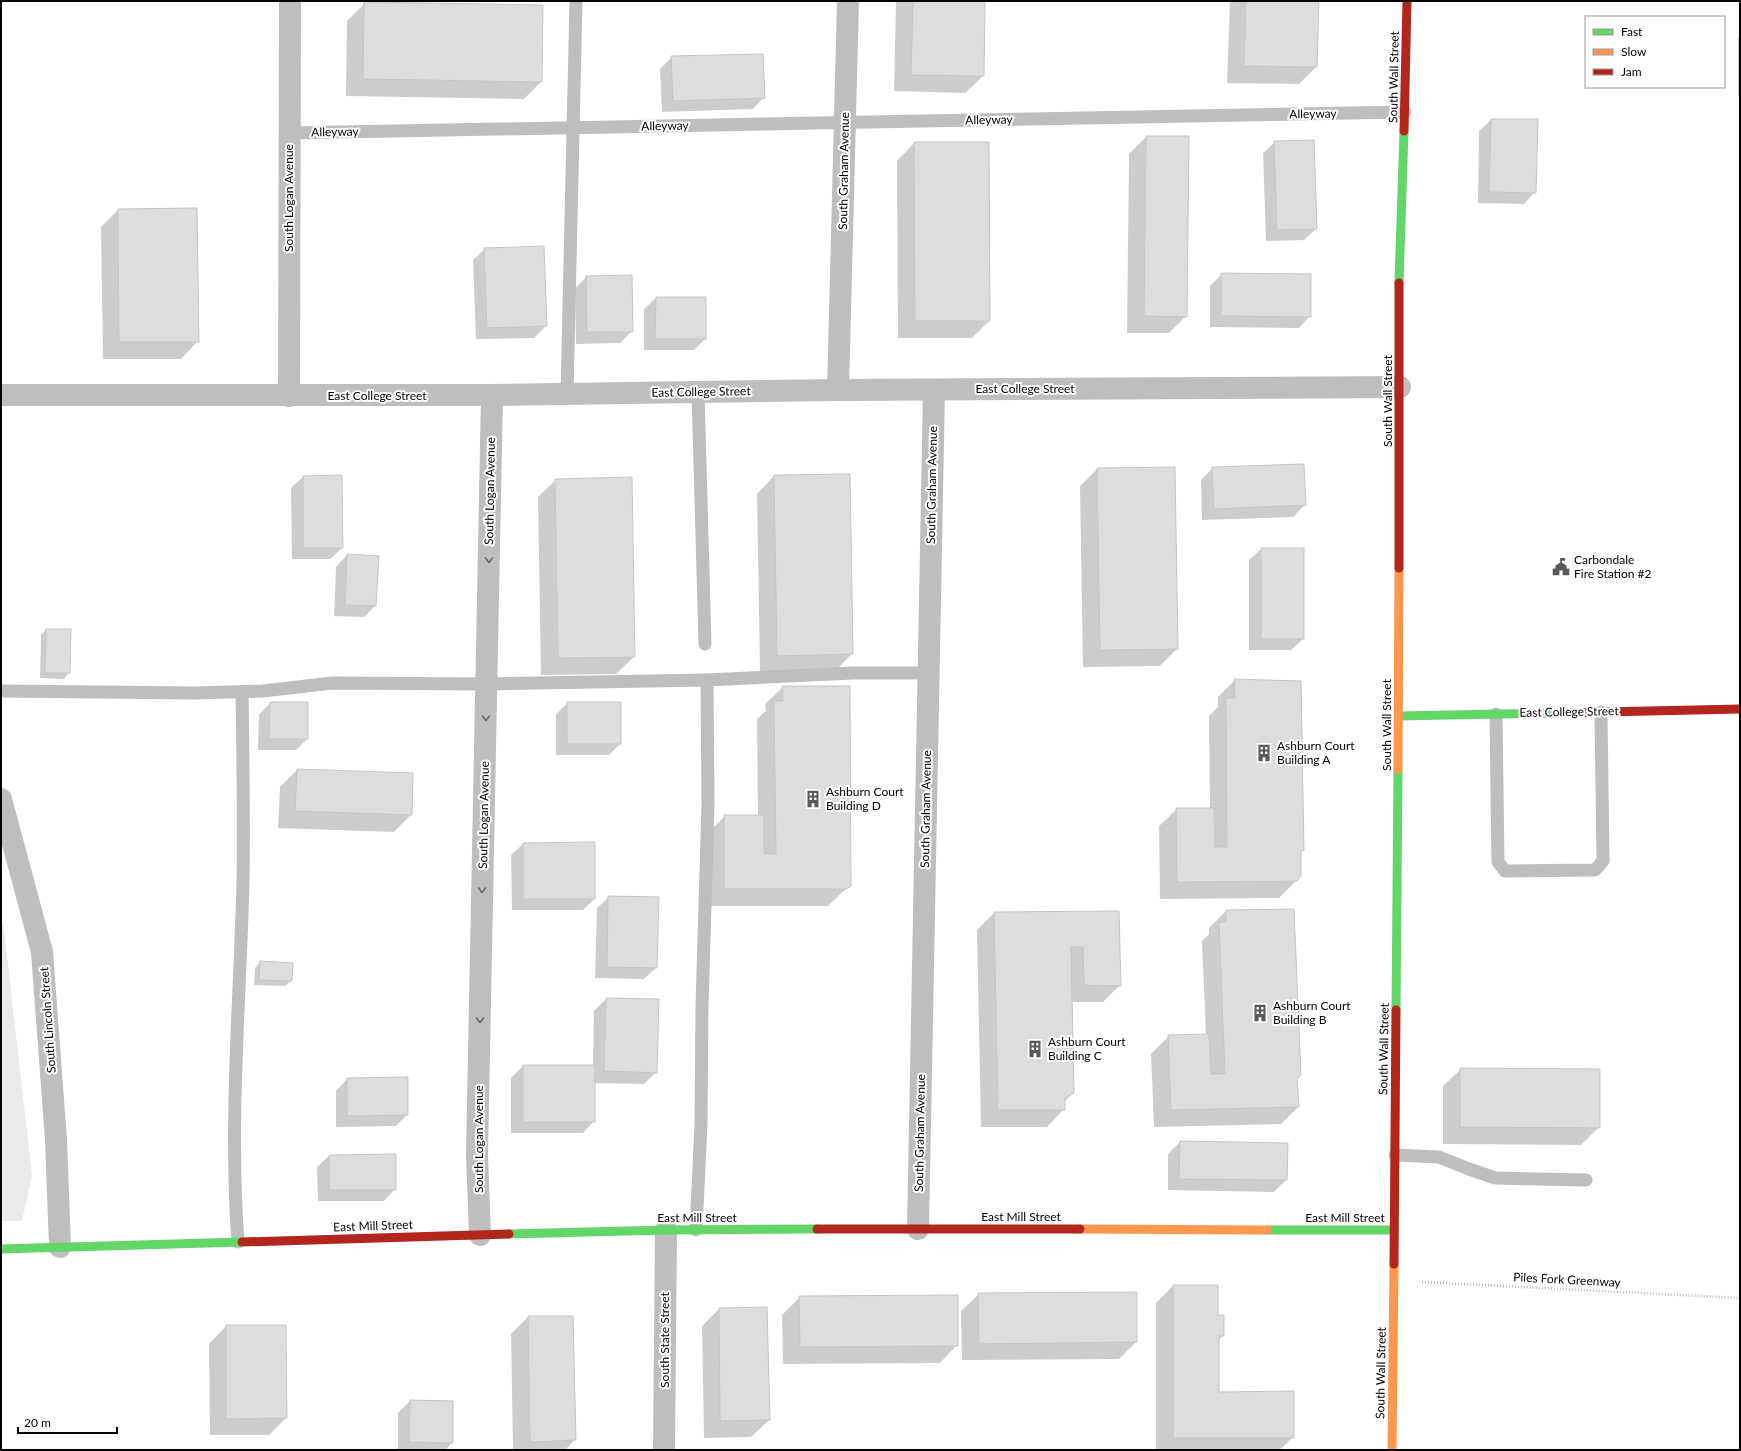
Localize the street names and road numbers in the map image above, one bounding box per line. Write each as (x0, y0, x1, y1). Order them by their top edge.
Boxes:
street label: South Wall Street (1385, 30, 1402, 123)
street label: Alleyway (1289, 106, 1338, 121)
street label: South Graham Avenue (835, 112, 852, 230)
street label: Alleyway (965, 112, 1014, 127)
street label: Alleyway (641, 118, 690, 133)
street label: Alleyway (311, 124, 360, 139)
street label: South Logan Avenue (281, 144, 296, 252)
street label: South Wall Street (1380, 354, 1395, 447)
street label: East College Street (975, 381, 1075, 396)
street label: East College Street (651, 383, 751, 400)
street label: East College Street (327, 388, 427, 403)
street label: South Graham Avenue (923, 426, 940, 544)
street label: South Logan Avenue (481, 437, 498, 545)
street label: South Wall Street (1379, 678, 1394, 771)
street label: East College Street (1519, 703, 1619, 720)
street label: South Graham Avenue (917, 750, 934, 868)
street label: South Logan Avenue (475, 761, 492, 869)
street label: South Lincoln Street (36, 966, 59, 1074)
street label: South Wall Street (1375, 1002, 1392, 1095)
street label: South Graham Avenue (911, 1074, 928, 1192)
street label: South Logan Avenue (471, 1085, 486, 1193)
street label: East Mill Street (981, 1209, 1062, 1224)
street label: East Mill Street (657, 1210, 738, 1225)
street label: East Mill Street (1305, 1210, 1386, 1225)
street label: East Mill Street (333, 1217, 414, 1234)
street label: Piles Fork Greenway (1513, 1269, 1622, 1290)
street label: South State Street (657, 1291, 672, 1388)
street label: South Wall Street (1372, 1326, 1389, 1419)

